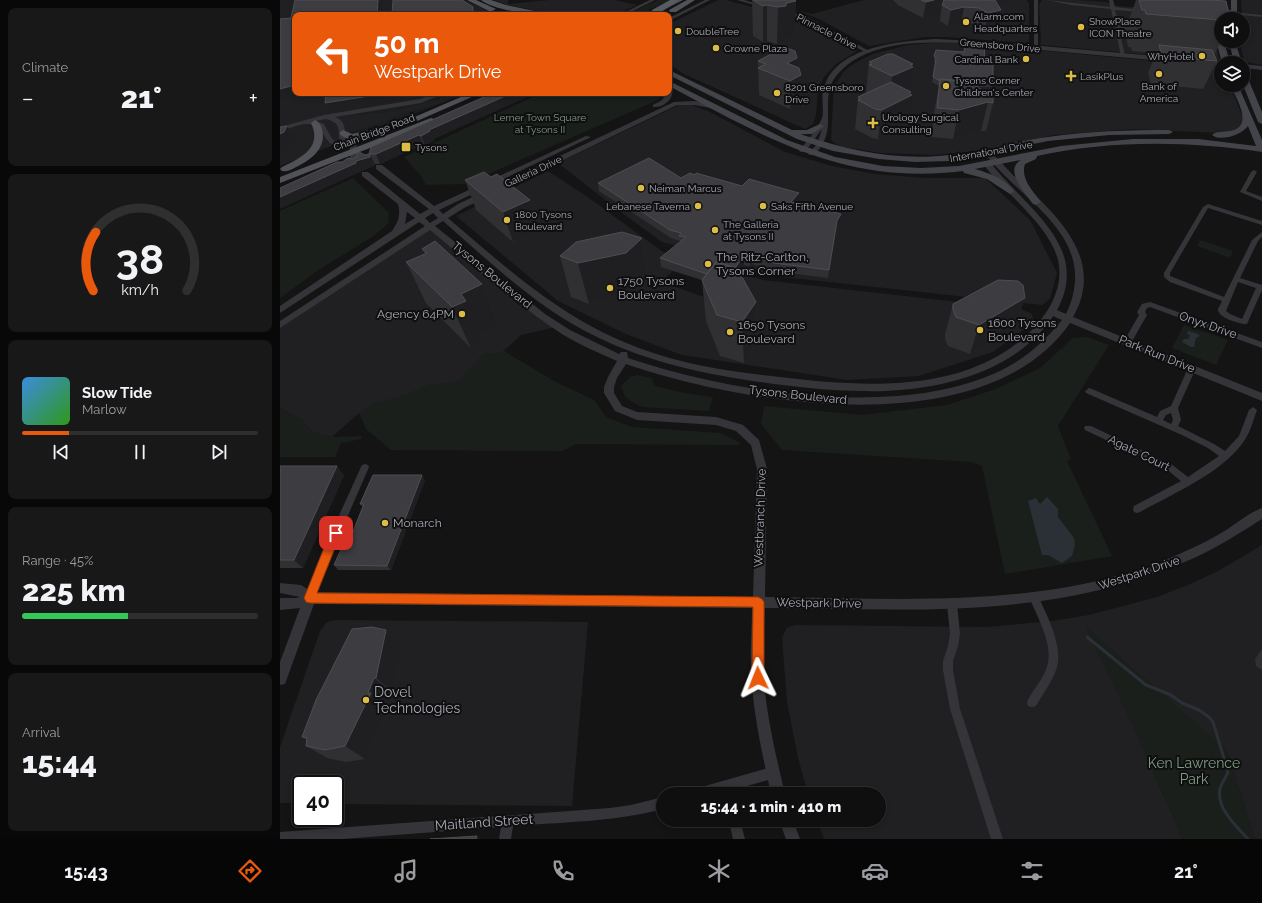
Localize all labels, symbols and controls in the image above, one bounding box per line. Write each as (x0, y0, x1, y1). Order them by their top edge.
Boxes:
place label: Alarm.com Headquarters (974, 11, 1038, 34)
street label: Pinnacle Drive (795, 12, 859, 51)
map controls (1214, 12, 1250, 92)
button: sound (1214, 12, 1250, 48)
place label: ShowPlace ICON Theatre (1089, 16, 1152, 39)
marker: Alarm.com Headquarters (961, 17, 971, 27)
marker: ShowPlace ICON Theatre (1076, 22, 1086, 32)
marker: DoubleTree (673, 26, 683, 36)
place label: DoubleTree (686, 26, 739, 37)
text: 50 m (374, 27, 440, 60)
icon: left (308, 28, 360, 80)
street label: Greensboro Drive (959, 37, 1041, 55)
marker: Crowne Plaza (711, 43, 721, 53)
place label: Crowne Plaza (724, 43, 787, 54)
place label: WhyHotel (1147, 51, 1194, 62)
marker: WhyHotel (1197, 51, 1207, 61)
place label: Cardinal Bank (954, 54, 1019, 65)
marker: Cardinal Bank (1021, 54, 1031, 64)
button: layers (1214, 56, 1250, 92)
text: Climate (22, 60, 68, 75)
text: Westpark Drive (374, 61, 501, 82)
marker: Bank of America (1154, 69, 1164, 79)
marker: LasikPlus (1065, 70, 1077, 82)
place label: LasikPlus (1080, 71, 1123, 82)
place label: Tysons Corner Children's Center (954, 75, 1034, 98)
text: 21° (121, 80, 162, 115)
marker: Tysons Corner Children's Center (941, 81, 951, 91)
place label: Bank of America (1140, 81, 1178, 104)
place label: 8201 Greensboro Drive (785, 82, 863, 105)
text: − (22, 85, 34, 111)
text: + (249, 85, 258, 111)
marker: 8201 Greensboro Drive (772, 88, 782, 98)
street label: Chain Bridge Road (332, 112, 416, 153)
park label: Lerner Town Square at Tysons II (494, 112, 586, 135)
place label: Urology Surgical Consulting (882, 112, 959, 135)
marker: Urology Surgical Consulting (867, 117, 879, 129)
street label: International Drive (949, 139, 1033, 164)
marker: Tysons (400, 141, 412, 153)
place label: Tysons (415, 142, 447, 153)
street label: Galleria Drive (503, 153, 564, 189)
marker: Neiman Marcus (636, 183, 646, 193)
place label: Neiman Marcus (649, 183, 722, 194)
place label: Lebanese Taverna (606, 201, 690, 212)
marker: Lebanese Taverna (693, 201, 703, 211)
marker: Saks Fifth Avenue (758, 201, 768, 211)
place label: Saks Fifth Avenue (771, 201, 853, 212)
place label: 1800 Tysons Boulevard (515, 209, 572, 232)
marker: 1800 Tysons Boulevard (502, 215, 512, 225)
place label: The Galleria at Tysons II (723, 219, 778, 242)
marker: The Galleria at Tysons II (710, 225, 720, 235)
text: 38 (116, 235, 164, 284)
street label: Tysons Boulevard (449, 239, 535, 311)
place label: The Ritz-Carlton, Tysons Corner (716, 250, 809, 278)
marker: The Ritz-Carlton, Tysons Corner (703, 259, 713, 269)
place label: 1750 Tysons Boulevard (618, 274, 685, 302)
text: km/h (121, 282, 159, 298)
marker: 1750 Tysons Boulevard (605, 283, 615, 293)
place label: Agency 64PM (377, 307, 454, 321)
marker: Agency 64PM (457, 309, 467, 319)
street label: Onyx Drive (1177, 309, 1239, 341)
place label: 1600 Tysons Boulevard (988, 316, 1056, 344)
place label: 1650 Tysons Boulevard (738, 318, 806, 346)
marker: 1600 Tysons Boulevard (975, 325, 985, 335)
marker: 1650 Tysons Boulevard (725, 327, 735, 337)
street label: Park Run Drive (1117, 332, 1197, 376)
street label: Tysons Boulevard (748, 383, 848, 407)
text: Slow Tide (82, 384, 152, 402)
text: Marlow (82, 402, 127, 417)
street label: Agate Court (1106, 432, 1172, 474)
icon: previous (50, 441, 72, 463)
icon: pause (129, 441, 151, 463)
icon: next (208, 441, 230, 463)
street label: Westbranch Drive (751, 468, 769, 568)
pin (319, 516, 353, 550)
place label: Monarch (393, 516, 442, 530)
marker: Monarch (380, 518, 390, 528)
icon: arrive (325, 522, 347, 544)
text: Range · 45% (22, 553, 93, 568)
street label: Westpark Drive (1096, 553, 1182, 593)
text: 225 km (22, 573, 126, 608)
street label: Westpark Drive (776, 595, 862, 611)
position arrow (737, 657, 779, 699)
place label: Dovel Technologies (374, 684, 461, 716)
marker: Dovel Technologies (361, 695, 371, 705)
text: Arrival (22, 725, 60, 740)
text: 15:44 (22, 745, 97, 780)
park label: Ken Lawrence Park (1148, 755, 1240, 787)
speed limit sign: 40 (292, 775, 344, 827)
text: 15:44 · 1 min · 410 m (701, 798, 841, 816)
street label: Maitland Street (434, 811, 534, 833)
icon: directions (236, 857, 264, 885)
icon: music (392, 857, 420, 885)
icon: phone (549, 857, 577, 885)
icon: climate (705, 857, 733, 885)
icon: car (861, 857, 889, 885)
icon: filters (1018, 857, 1046, 885)
text: 15:43 (64, 861, 108, 882)
text: 21° (1174, 861, 1198, 882)

